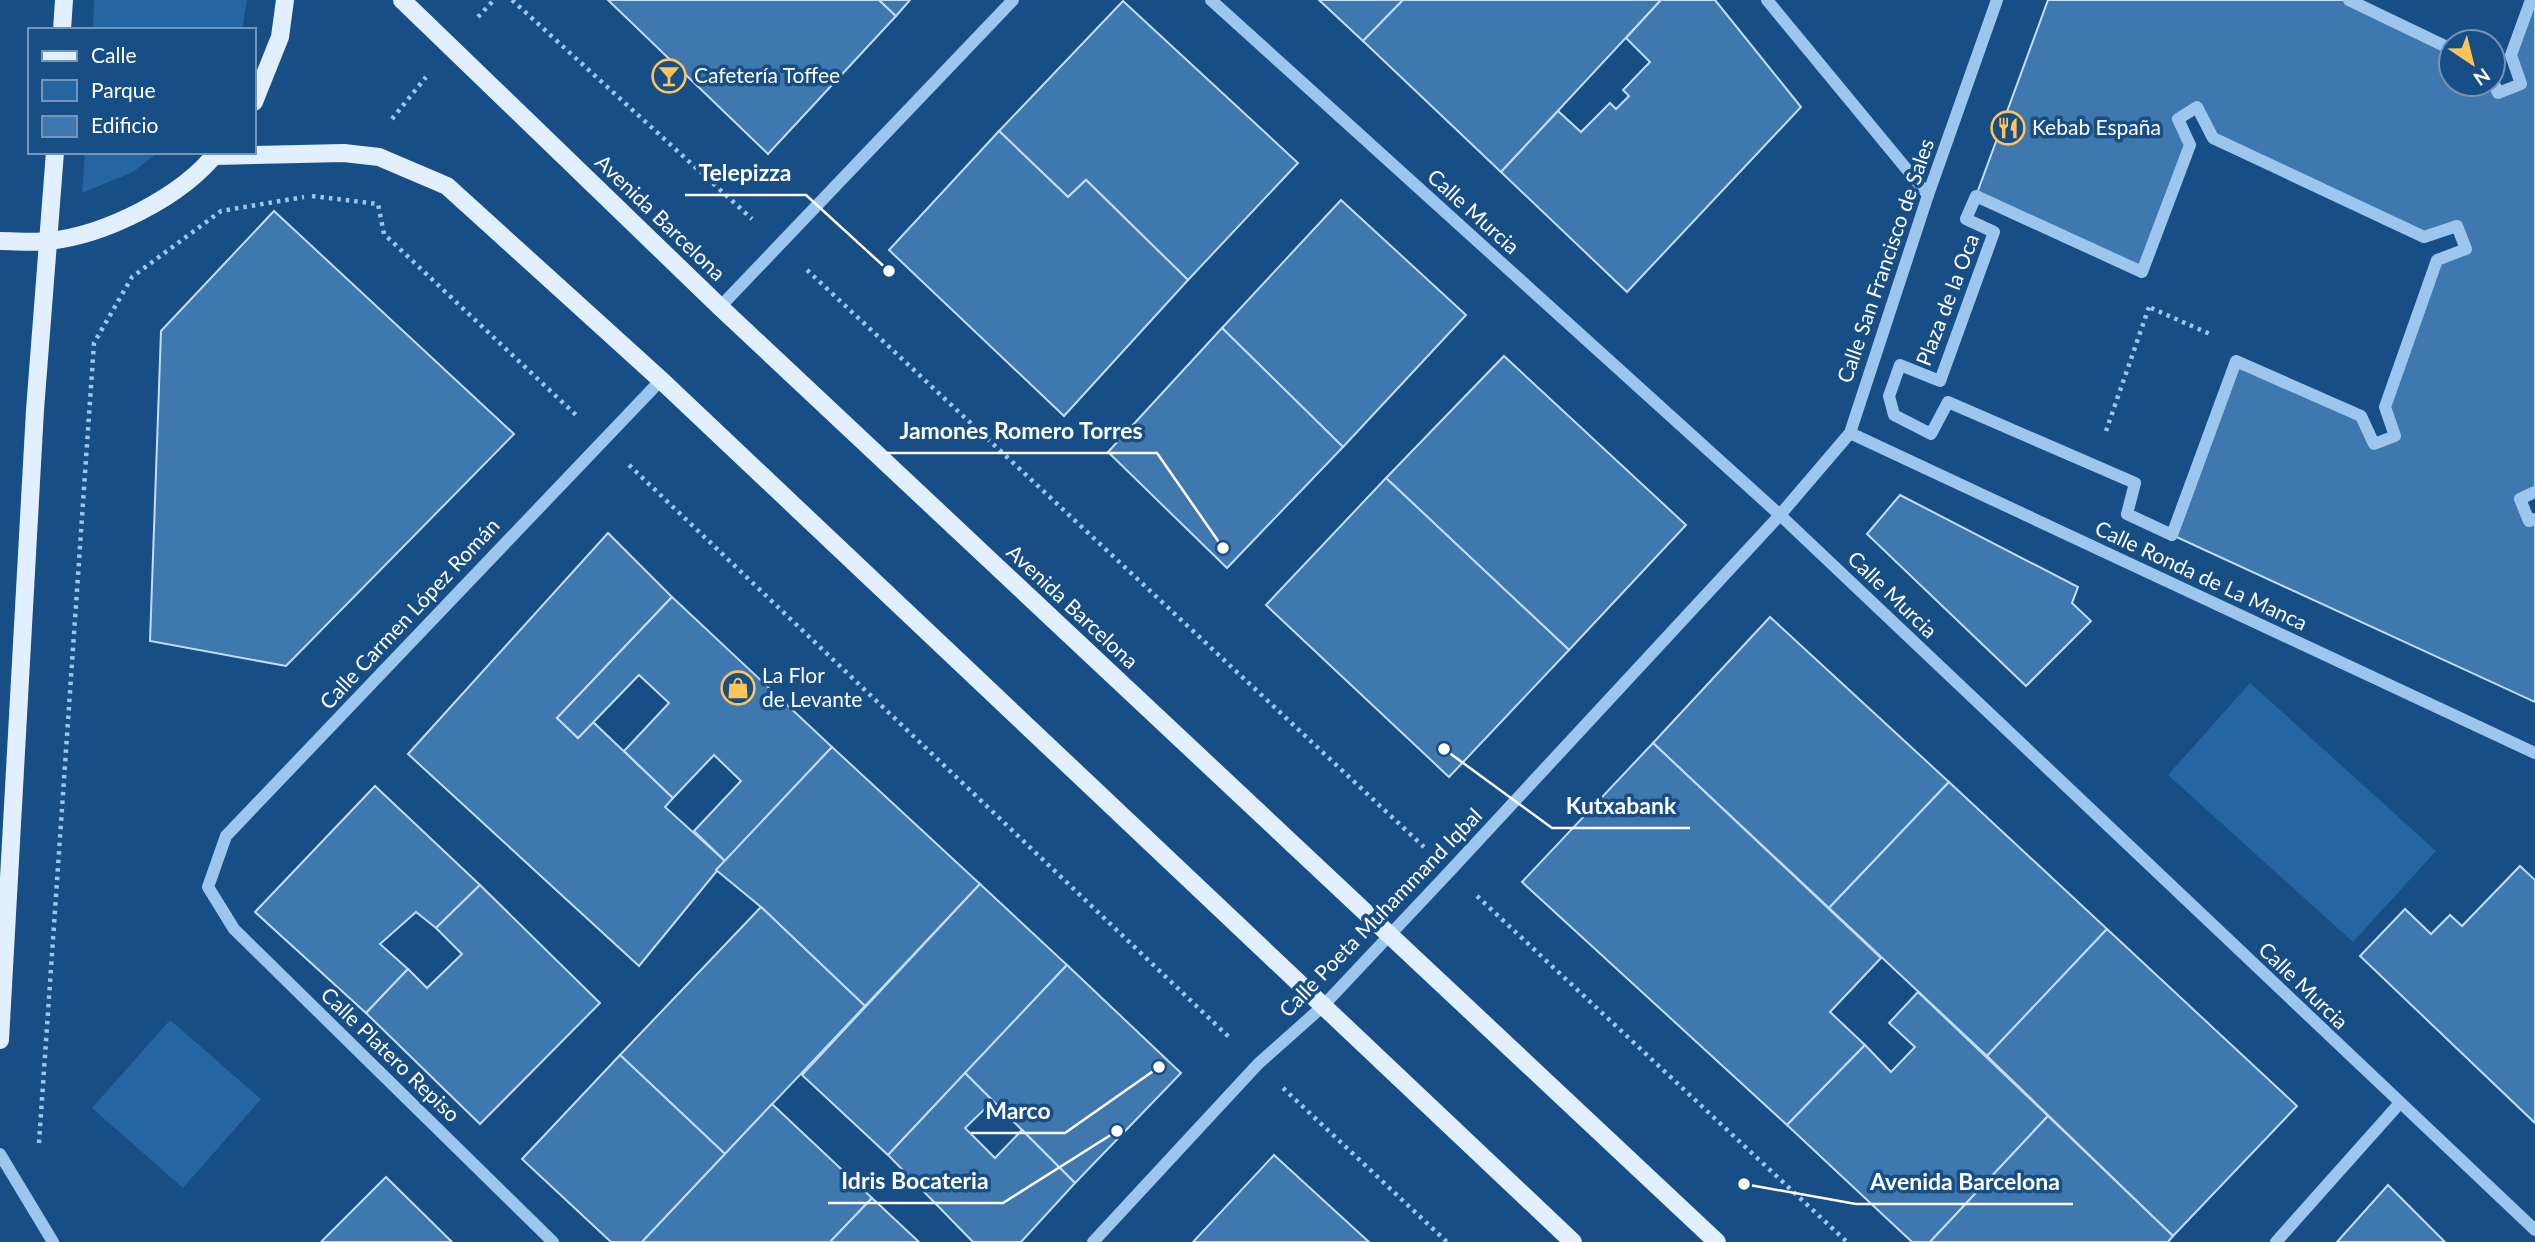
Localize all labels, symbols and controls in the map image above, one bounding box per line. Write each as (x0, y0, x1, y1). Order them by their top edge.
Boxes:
legend (28, 28, 256, 154)
north arrow (2437, 28, 2507, 98)
text: Calle (91, 42, 136, 67)
bar icon: Cafetería Toffee (650, 57, 688, 95)
place label: Cafetería Toffee (694, 62, 840, 87)
text: N (2469, 64, 2495, 91)
text: Parque (91, 77, 156, 102)
restaurant icon: Kebab España (1989, 109, 2027, 147)
text: Edificio (91, 112, 159, 137)
place label: Kebab España (2032, 114, 2161, 139)
street label: Calle San Francisco de Sales (1831, 135, 1938, 386)
street label: Avenida Barcelona (591, 149, 731, 285)
callout: Telepizza (685, 151, 806, 195)
text: Telepizza (698, 158, 792, 186)
street label: Calle Murcia (1423, 163, 1525, 259)
street label: Plaza de la Oca (1910, 230, 1983, 369)
callout: Jamones Romero Torres (885, 409, 1157, 453)
text: Jamones Romero Torres (899, 416, 1143, 444)
street label: Calle Carmen López Román (314, 512, 504, 714)
street label: Calle Ronda de La Manca (2092, 514, 2312, 635)
street label: Avenida Barcelona (1002, 539, 1144, 673)
street label: Calle Murcia (1843, 545, 1943, 643)
place label: La Flor de Levante (762, 662, 862, 711)
shop icon: La Flor de Levante (719, 669, 757, 707)
callout: Kutxabank (1552, 784, 1690, 828)
text: Kutxabank (1566, 791, 1677, 819)
street label: Calle Poeta Muhammand Iqbal (1273, 802, 1486, 1022)
street label: Calle Murcia (2254, 936, 2354, 1034)
street label: Calle Platero Repiso (317, 981, 466, 1127)
callout: Marco (971, 1089, 1065, 1133)
text: Marco (985, 1096, 1051, 1124)
callout: Idris Bocateria (828, 1159, 1003, 1203)
callout: Avenida Barcelona (1856, 1160, 2073, 1204)
text: Idris Bocateria (841, 1166, 989, 1194)
text: Avenida Barcelona (1869, 1167, 2060, 1195)

